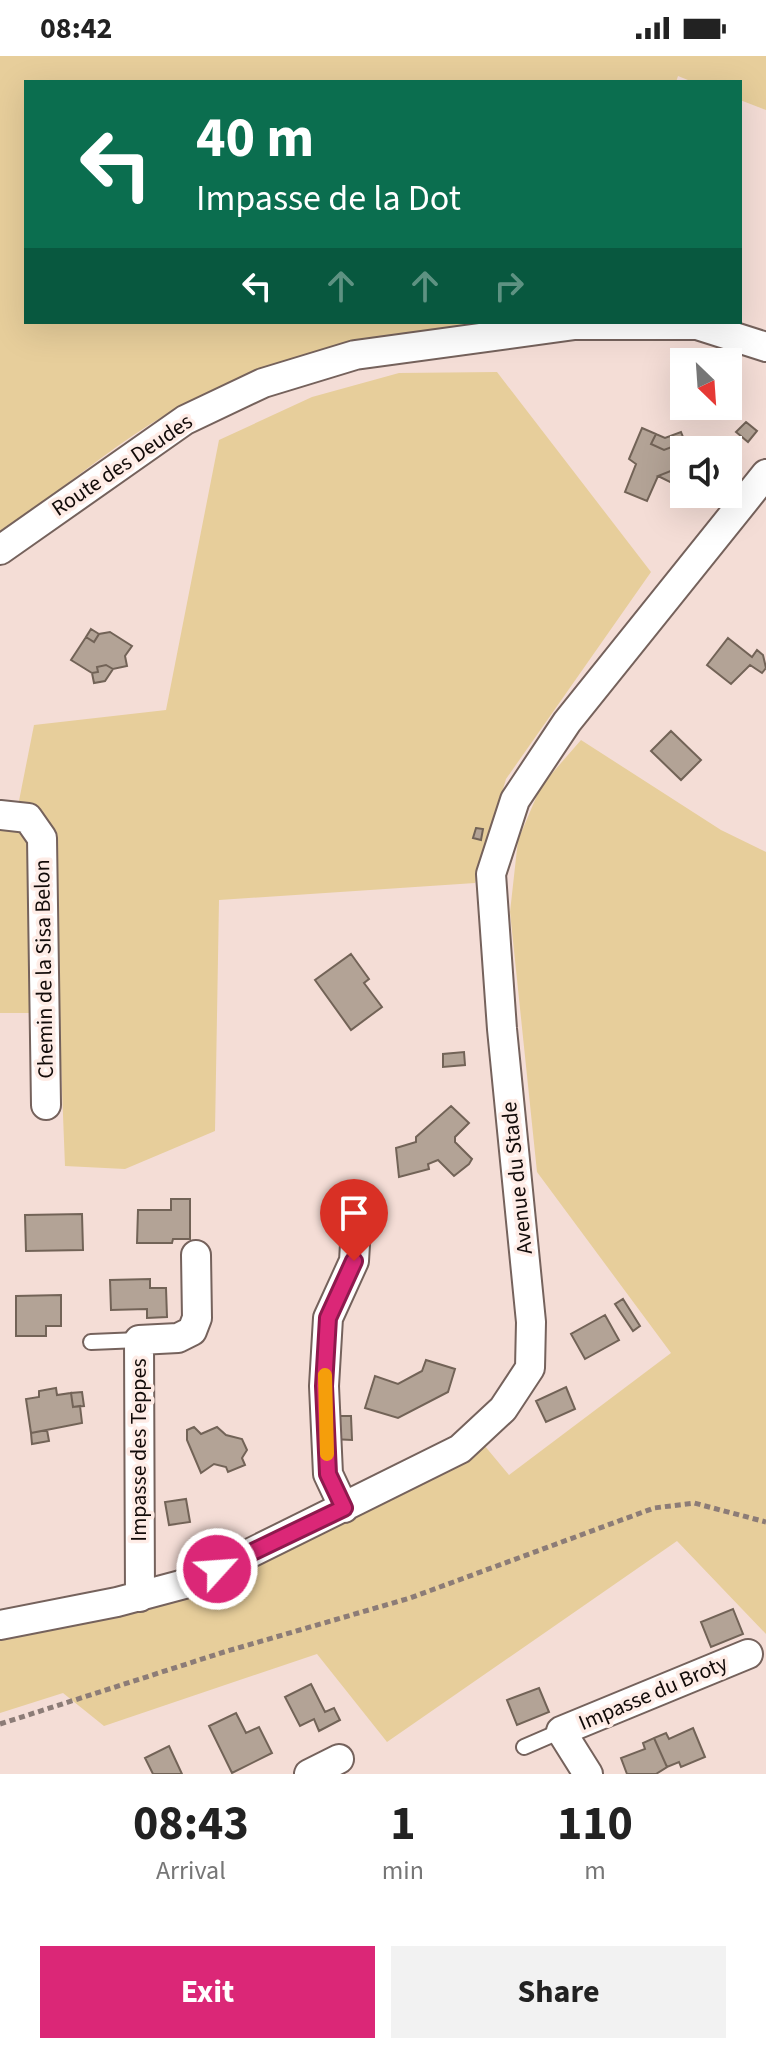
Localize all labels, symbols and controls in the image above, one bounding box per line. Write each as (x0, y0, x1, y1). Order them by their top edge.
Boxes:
text: 08:42 (40, 7, 112, 50)
text: 40 m (196, 99, 314, 178)
icon: left (64, 112, 168, 216)
text: Impasse de la Dot (196, 173, 461, 224)
icon: left (235, 264, 279, 308)
icon: ahead (319, 264, 363, 308)
icon: ahead (403, 264, 447, 308)
icon: right (487, 264, 531, 308)
north arrow (670, 348, 742, 420)
map controls (670, 348, 742, 508)
street label: Route des Deudes (45, 406, 199, 524)
button: sound (670, 436, 742, 508)
street label: Chemin de la Sisa Belon (26, 859, 62, 1079)
street label: Avenue du Stade (493, 1100, 541, 1256)
pin (320, 1179, 388, 1261)
icon: arrive (332, 1191, 376, 1235)
street label: Impasse des Teppes (123, 1358, 155, 1542)
position arrow (175, 1527, 259, 1611)
street label: Impasse du Broty (574, 1647, 733, 1739)
text: 08:43 (133, 1790, 249, 1858)
text: 1 (390, 1790, 416, 1858)
text: 110 (557, 1790, 633, 1858)
text: Arrival (156, 1852, 226, 1889)
text: min (382, 1852, 424, 1889)
text: m (584, 1852, 606, 1889)
button: Exit (40, 1946, 375, 2038)
button: Share (391, 1946, 726, 2038)

